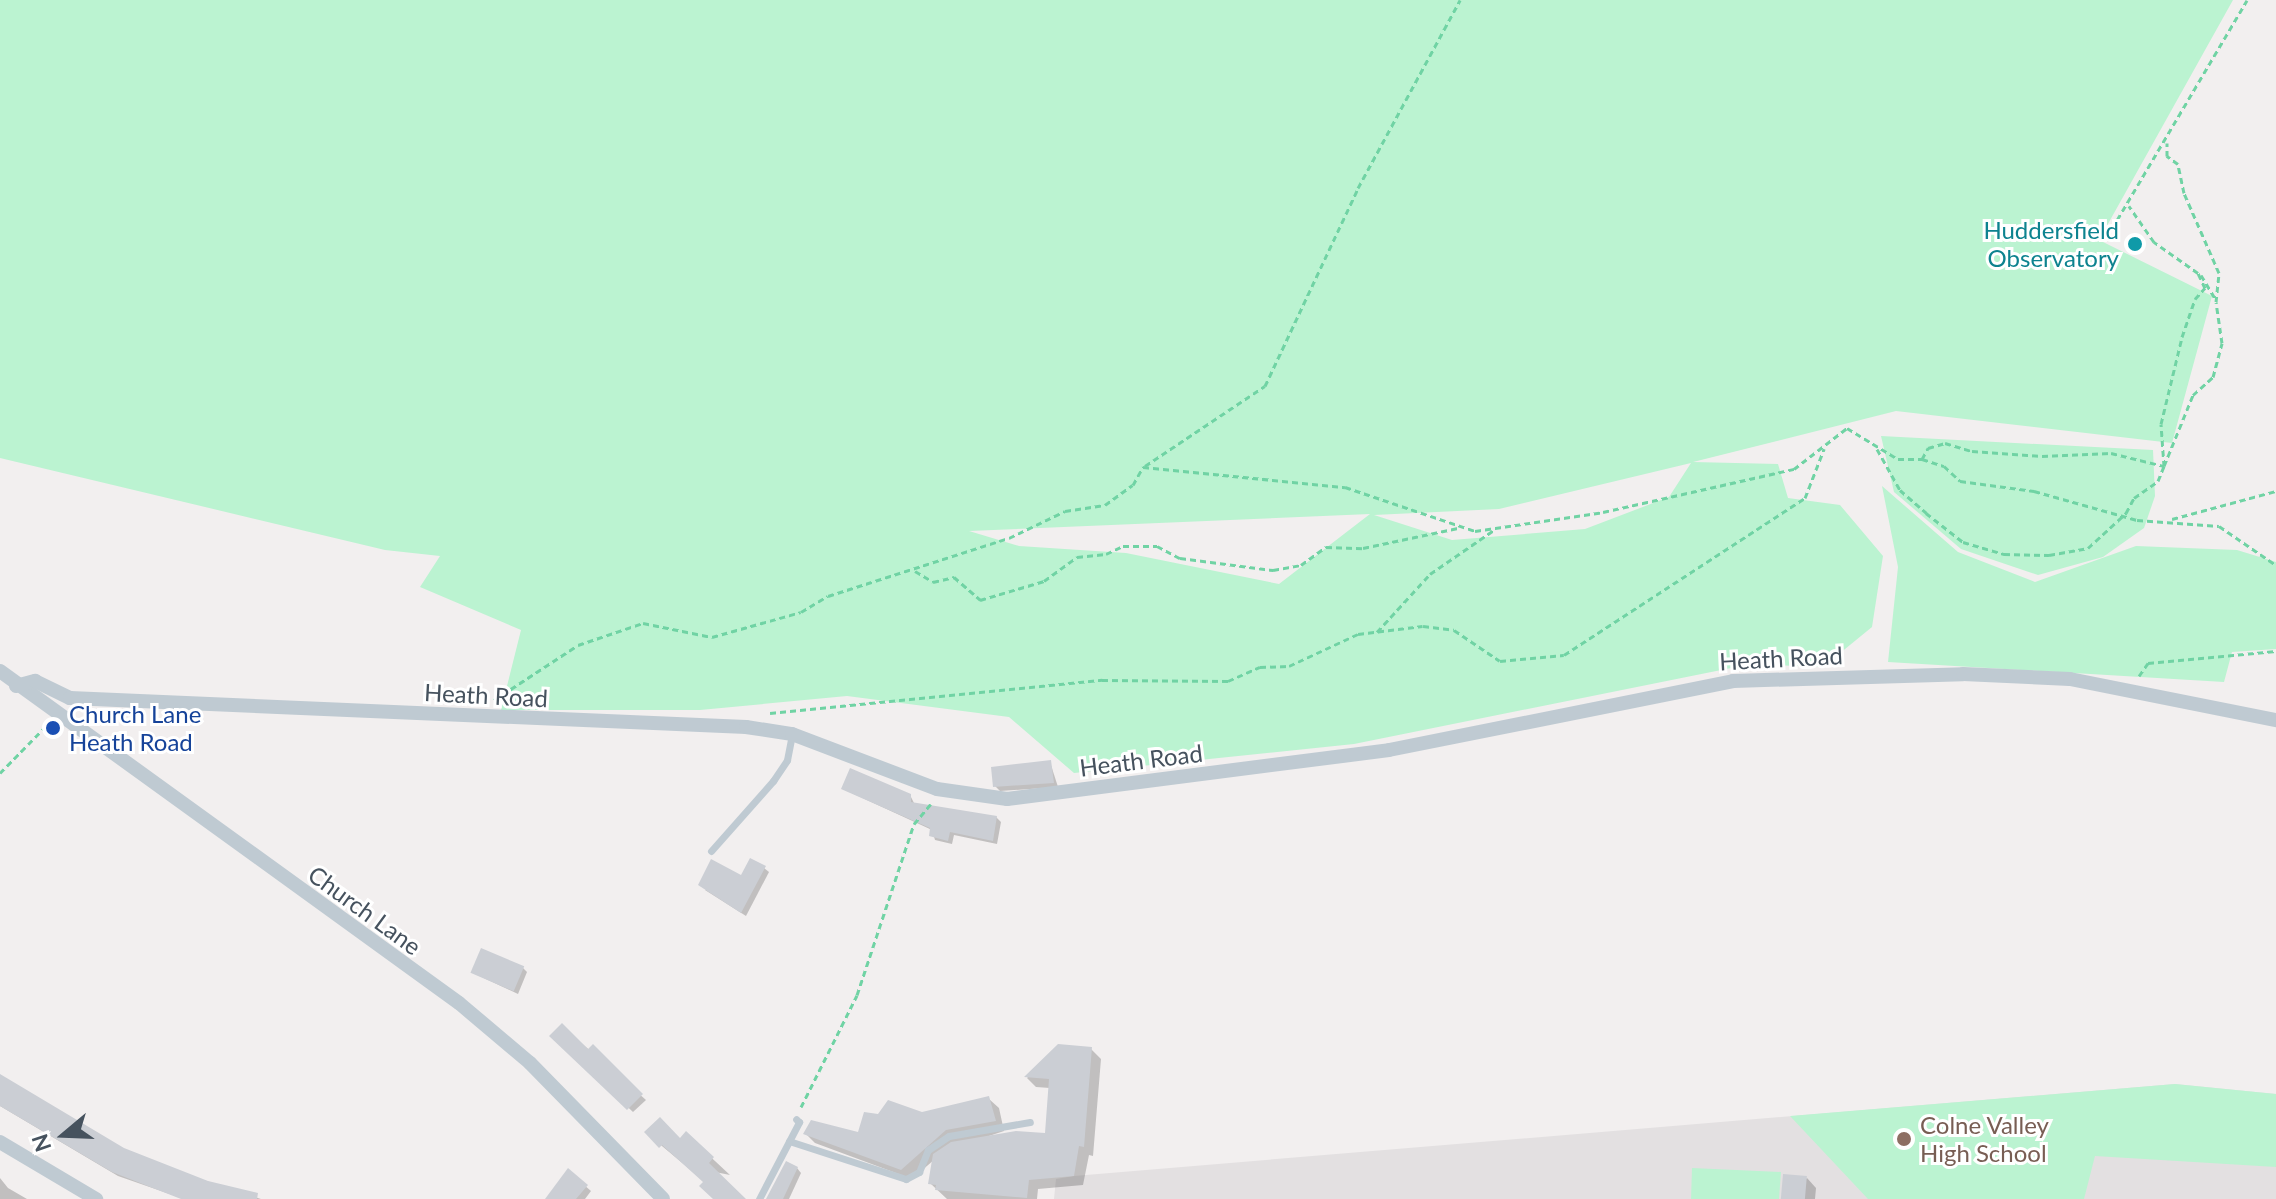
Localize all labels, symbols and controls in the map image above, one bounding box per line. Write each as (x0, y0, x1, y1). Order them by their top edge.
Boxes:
place label: Huddersfield Observatory (1983, 216, 2119, 272)
marker: Huddersfield Observatory (2126, 235, 2144, 253)
street label: Heath Road (1718, 640, 1844, 676)
street label: Heath Road (423, 677, 549, 713)
place label: Church Lane Heath Road (69, 700, 201, 756)
marker: Church Lane Heath Road (44, 719, 62, 737)
street label: Heath Road (1078, 738, 1204, 782)
street label: Church Lane (303, 859, 427, 961)
north arrow (24, 1095, 104, 1175)
place label: Colne Valley High School (1920, 1111, 2050, 1167)
marker: Colne Valley High School (1895, 1130, 1913, 1148)
text: N (25, 1131, 56, 1155)

